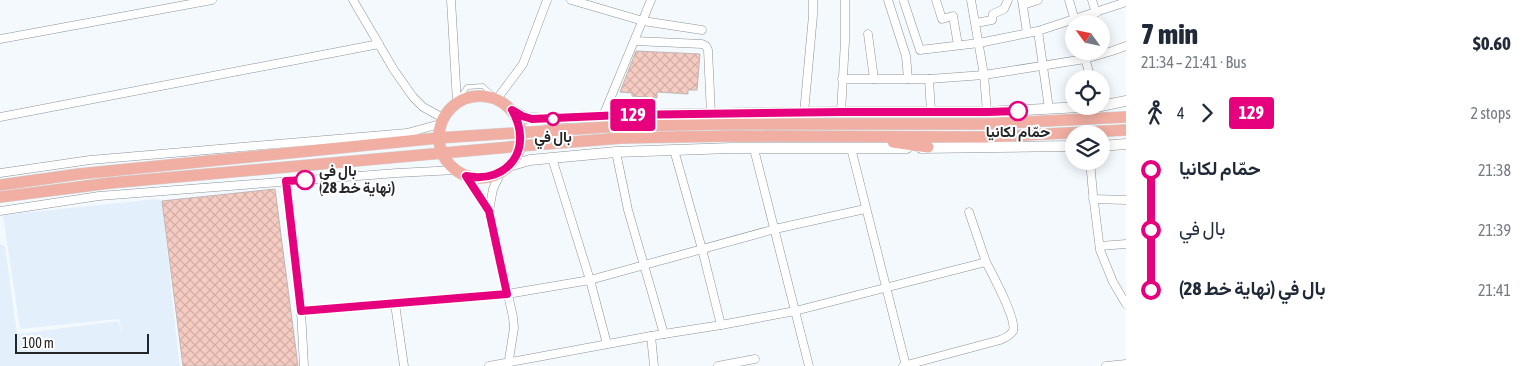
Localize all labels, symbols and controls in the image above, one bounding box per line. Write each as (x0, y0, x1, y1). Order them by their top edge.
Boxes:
north arrow (1065, 15, 1110, 60)
map controls (1065, 15, 1110, 170)
text: 7 min (1141, 18, 1198, 50)
text: $0.60 (1473, 32, 1511, 54)
text: 21:34 – 21:41 · Bus (1141, 53, 1246, 71)
button: locate (1065, 70, 1110, 115)
line badge: 129 (604, 99, 662, 131)
icon: walk (1141, 99, 1169, 127)
icon: forward (1193, 99, 1221, 127)
marker: حمّام لكانيا (1008, 101, 1028, 121)
text: 129 (1239, 102, 1264, 123)
text: 129 (620, 104, 646, 125)
text: 4 (1177, 104, 1185, 122)
text: 2 stops (1470, 104, 1511, 122)
marker: بال في (546, 112, 560, 126)
place label: حمّام لكانيا (986, 123, 1050, 142)
button: layers (1065, 125, 1110, 170)
place label: بال في (534, 128, 572, 150)
text: حمّام لكانيا (1179, 157, 1261, 179)
text: 21:38 (1478, 161, 1511, 179)
place label: بال في (نهاية خط 28) (319, 162, 395, 197)
marker: بال في (نهاية خط 28) (295, 170, 315, 190)
text: بال في (1179, 217, 1225, 239)
text: 21:39 (1478, 221, 1511, 239)
text: بال في (نهاية خط 28) (1179, 277, 1326, 299)
text: 21:41 (1478, 281, 1511, 299)
scale bar (15, 331, 149, 354)
text: 100 m (22, 335, 54, 351)

